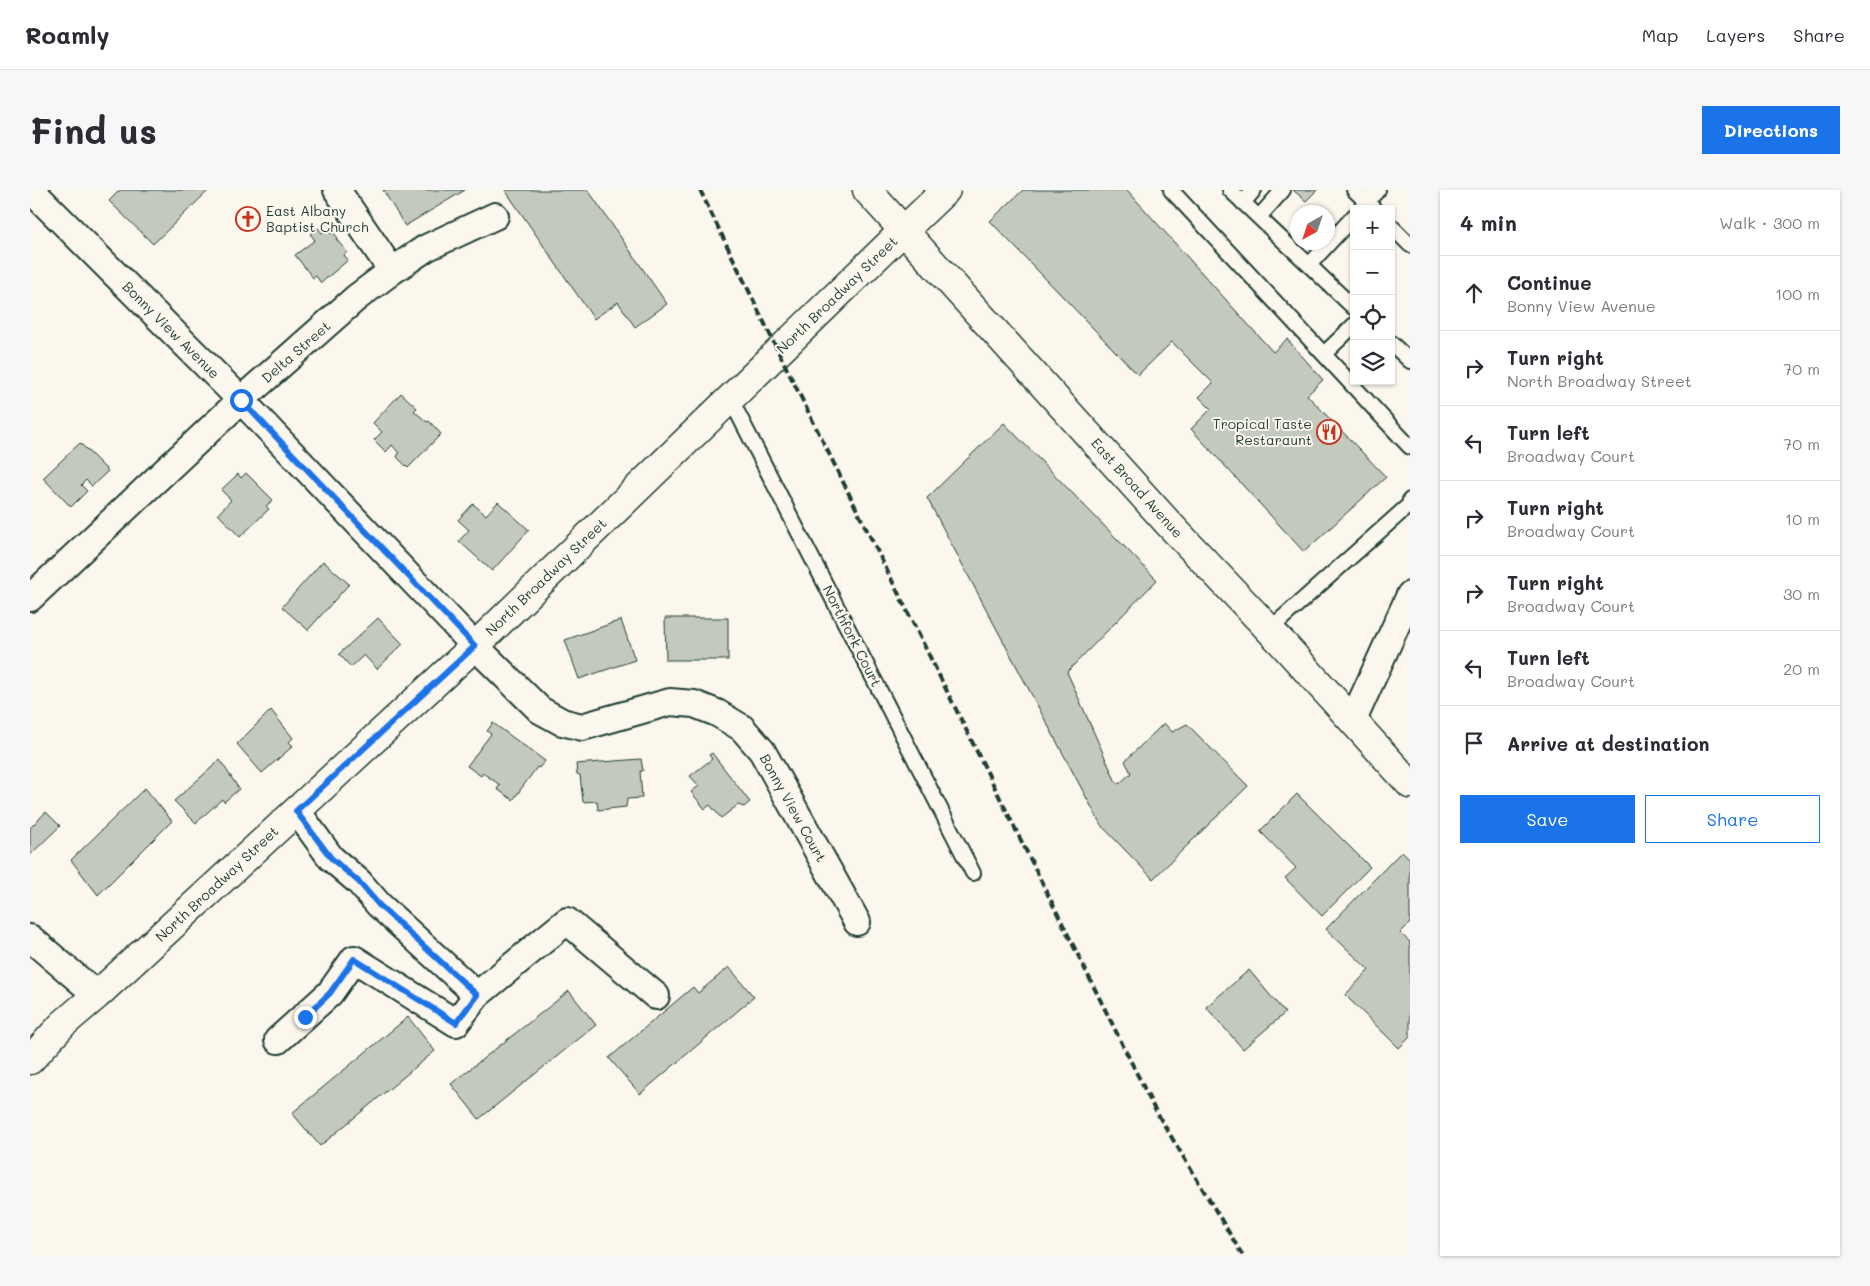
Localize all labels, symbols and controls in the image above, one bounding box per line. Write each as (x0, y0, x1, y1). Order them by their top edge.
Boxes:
text: Roamly (25, 19, 109, 50)
text: Map (1642, 23, 1678, 47)
text: Layers (1706, 23, 1765, 47)
text: Share (1793, 23, 1845, 47)
button: Directions (1702, 106, 1840, 154)
text: Find us (30, 107, 157, 153)
place label: East Albany Baptist Church (266, 201, 369, 236)
north arrow (1290, 205, 1335, 250)
map controls (1350, 205, 1395, 385)
button: + (1350, 205, 1395, 250)
church icon: East Albany Baptist Church (235, 206, 261, 232)
text: 4 min (1460, 209, 1517, 236)
text: Walk · 300 m (1719, 212, 1820, 233)
street label: North Broadway Street (772, 232, 901, 358)
button: − (1350, 250, 1395, 295)
text: Continue (1507, 270, 1592, 295)
street label: Bonny View Avenue (119, 277, 224, 382)
icon: ahead (1460, 279, 1488, 307)
text: 100 m (1775, 283, 1820, 304)
button: locate (1350, 295, 1395, 340)
text: Bonny View Avenue (1507, 295, 1656, 316)
street label: Delta Street (257, 316, 334, 387)
button: layers (1350, 340, 1395, 385)
text: Turn right (1507, 345, 1604, 370)
icon: right (1460, 354, 1488, 382)
text: 70 m (1783, 358, 1820, 379)
text: North Broadway Street (1507, 370, 1692, 391)
route start (230, 389, 253, 412)
place label: Tropical Taste Restaraunt (1213, 414, 1312, 449)
restaurant icon: Tropical Taste Restaraunt (1316, 419, 1342, 445)
text: Turn left (1507, 420, 1590, 445)
icon: left (1460, 429, 1488, 457)
street label: East Broad Avenue (1087, 433, 1188, 542)
text: 70 m (1783, 433, 1820, 454)
text: Broadway Court (1507, 445, 1635, 466)
text: Turn right (1507, 495, 1604, 520)
icon: right (1460, 504, 1488, 532)
text: 10 m (1785, 508, 1820, 529)
street label: North Broadway Street (481, 514, 610, 640)
text: Broadway Court (1507, 520, 1635, 541)
text: Turn right (1507, 570, 1604, 595)
icon: right (1460, 579, 1488, 607)
street label: Northfork Court (819, 582, 886, 690)
text: 30 m (1783, 583, 1820, 604)
text: Broadway Court (1507, 595, 1635, 616)
text: Turn left (1507, 645, 1590, 670)
icon: left (1460, 654, 1488, 682)
text: 20 m (1783, 658, 1820, 679)
text: Broadway Court (1507, 670, 1635, 691)
icon: arrive (1460, 729, 1488, 757)
text: Arrive at destination (1507, 731, 1710, 756)
street label: Bonny View Court (756, 750, 831, 865)
button: Save (1460, 795, 1635, 843)
button: Share (1645, 795, 1820, 843)
street label: North Broadway Street (151, 822, 282, 946)
route end (294, 1006, 317, 1029)

